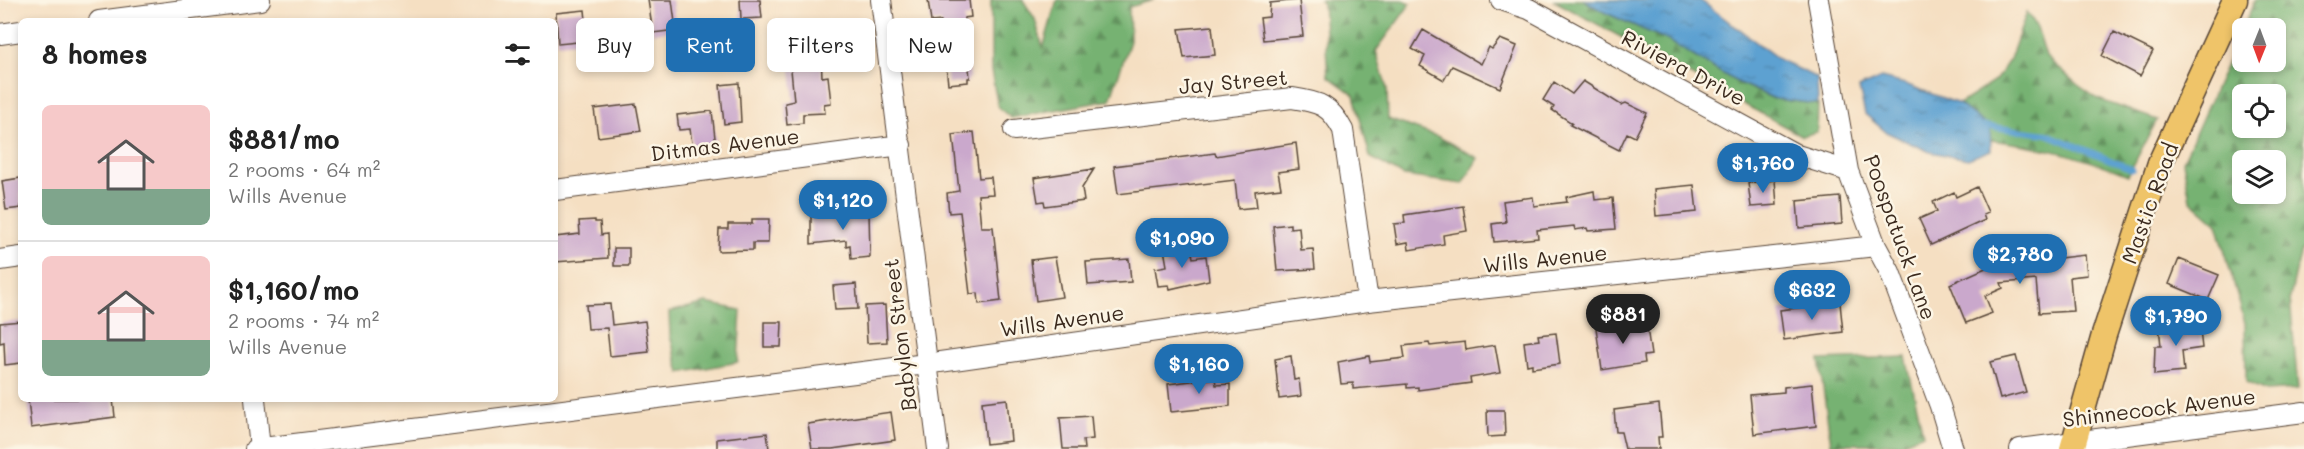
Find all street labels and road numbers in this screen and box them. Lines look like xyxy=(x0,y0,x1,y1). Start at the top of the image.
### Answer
street label: Riviera Drive xyxy=(1617,23,1751,111)
street label: Jay Street xyxy=(1177,63,1289,99)
street label: Ditmas Avenue xyxy=(649,121,801,167)
street label: Mastic Road xyxy=(2115,139,2183,267)
street label: Poospatuck Lane xyxy=(1859,151,1943,323)
street label: Wills Avenue xyxy=(1481,238,1609,278)
street label: Babylon Street xyxy=(876,257,922,413)
street label: Wills Avenue xyxy=(998,298,1126,342)
street label: Shinnecock Avenue xyxy=(2061,382,2257,432)

